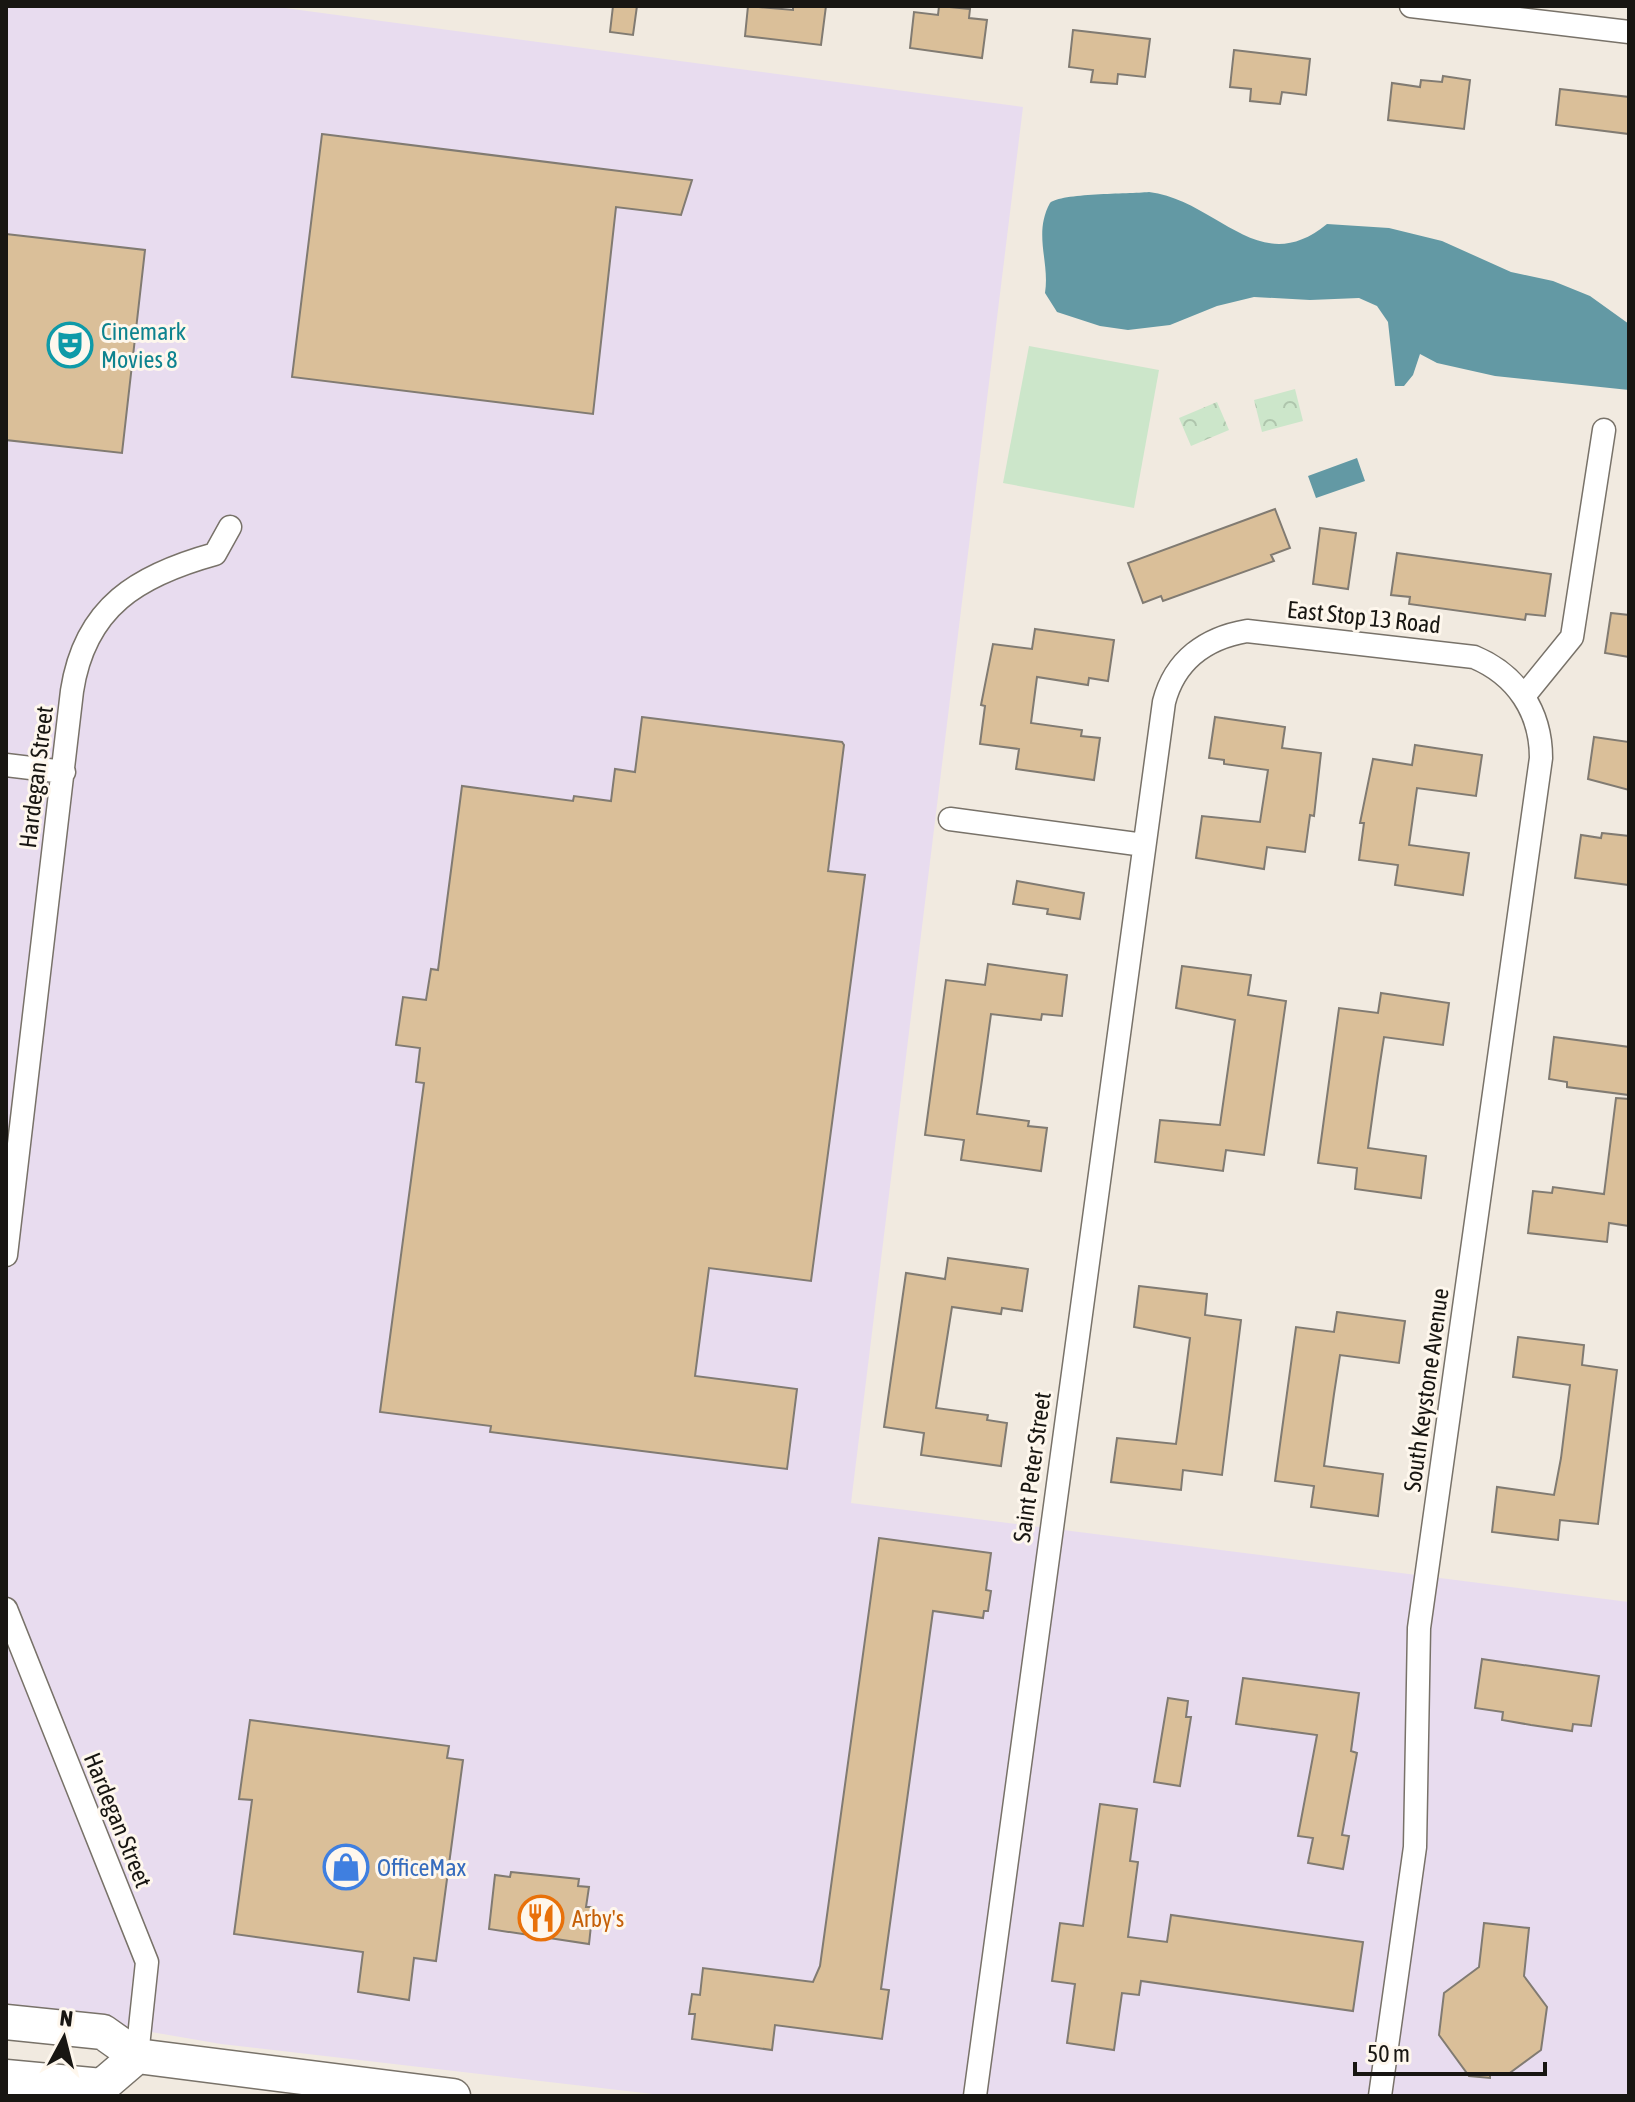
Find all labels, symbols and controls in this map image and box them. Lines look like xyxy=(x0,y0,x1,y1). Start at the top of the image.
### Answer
place label: Cinemark Movies 8 xyxy=(101,318,186,373)
theatre icon: Cinemark Movies 8 xyxy=(46,321,94,369)
street label: East Stop 13 Road xyxy=(1286,596,1442,638)
street label: Hardegan Street xyxy=(14,704,58,850)
street label: South Keystone Avenue xyxy=(1398,1286,1454,1494)
street label: Saint Peter Street xyxy=(1008,1390,1056,1544)
street label: Hardegan Street xyxy=(79,1749,157,1891)
shop icon: OfficeMax xyxy=(322,1843,370,1891)
place label: OfficeMax xyxy=(377,1854,467,1881)
restaurant icon: Arby's xyxy=(517,1894,565,1942)
place label: Arby's xyxy=(572,1905,624,1932)
north arrow xyxy=(24,1998,104,2078)
text: N xyxy=(58,2004,74,2032)
scale bar xyxy=(1355,2026,1545,2076)
text: 50 m xyxy=(1367,2040,1410,2067)

